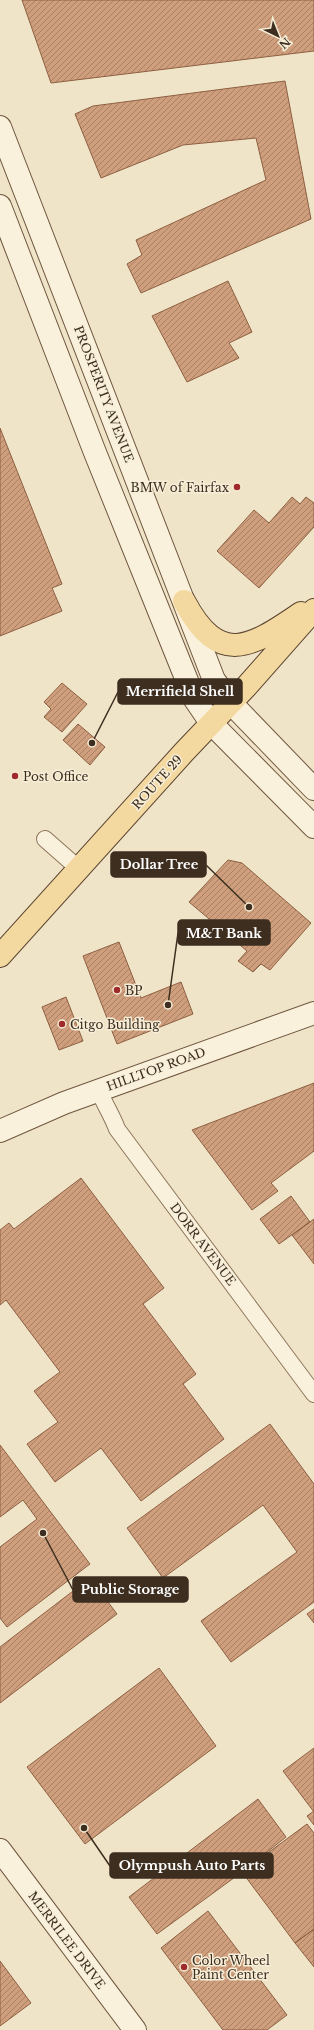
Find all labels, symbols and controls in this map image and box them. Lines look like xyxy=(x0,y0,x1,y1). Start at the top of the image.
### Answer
north arrow xyxy=(258,16,298,56)
text: N xyxy=(276,35,293,52)
street label: PROSPERITY AVENUE xyxy=(71,324,137,465)
place label: BMW of Fairfax xyxy=(131,480,230,495)
marker: BMW of Fairfax xyxy=(232,482,242,492)
callout: Merrifield Shell xyxy=(118,679,242,704)
text: Merrifield Shell xyxy=(126,683,235,700)
street label: ROUTE 29 xyxy=(129,752,185,812)
place label: Post Office xyxy=(23,769,89,784)
marker: Post Office xyxy=(10,771,20,781)
callout: Dollar Tree xyxy=(111,852,206,877)
text: Dollar Tree xyxy=(120,856,199,873)
callout: M&T Bank xyxy=(178,920,270,945)
text: M&T Bank xyxy=(186,925,262,942)
place label: BP xyxy=(125,983,142,998)
marker: BP xyxy=(112,985,122,995)
place label: Citgo Building xyxy=(70,1017,160,1032)
marker: Citgo Building xyxy=(57,1019,67,1029)
street label: HILLTOP ROAD xyxy=(104,1044,208,1094)
street label: DORR AVENUE xyxy=(167,1200,239,1289)
callout: Public Storage xyxy=(73,1577,188,1602)
text: Public Storage xyxy=(81,1581,180,1598)
callout: Olympush Auto Parts xyxy=(110,1853,273,1878)
text: Olympush Auto Parts xyxy=(119,1857,265,1874)
street label: MERRILEE DRIVE xyxy=(25,1888,109,1992)
place label: Color Wheel Paint Center xyxy=(192,1953,270,1982)
marker: Color Wheel Paint Center xyxy=(179,1962,189,1972)

